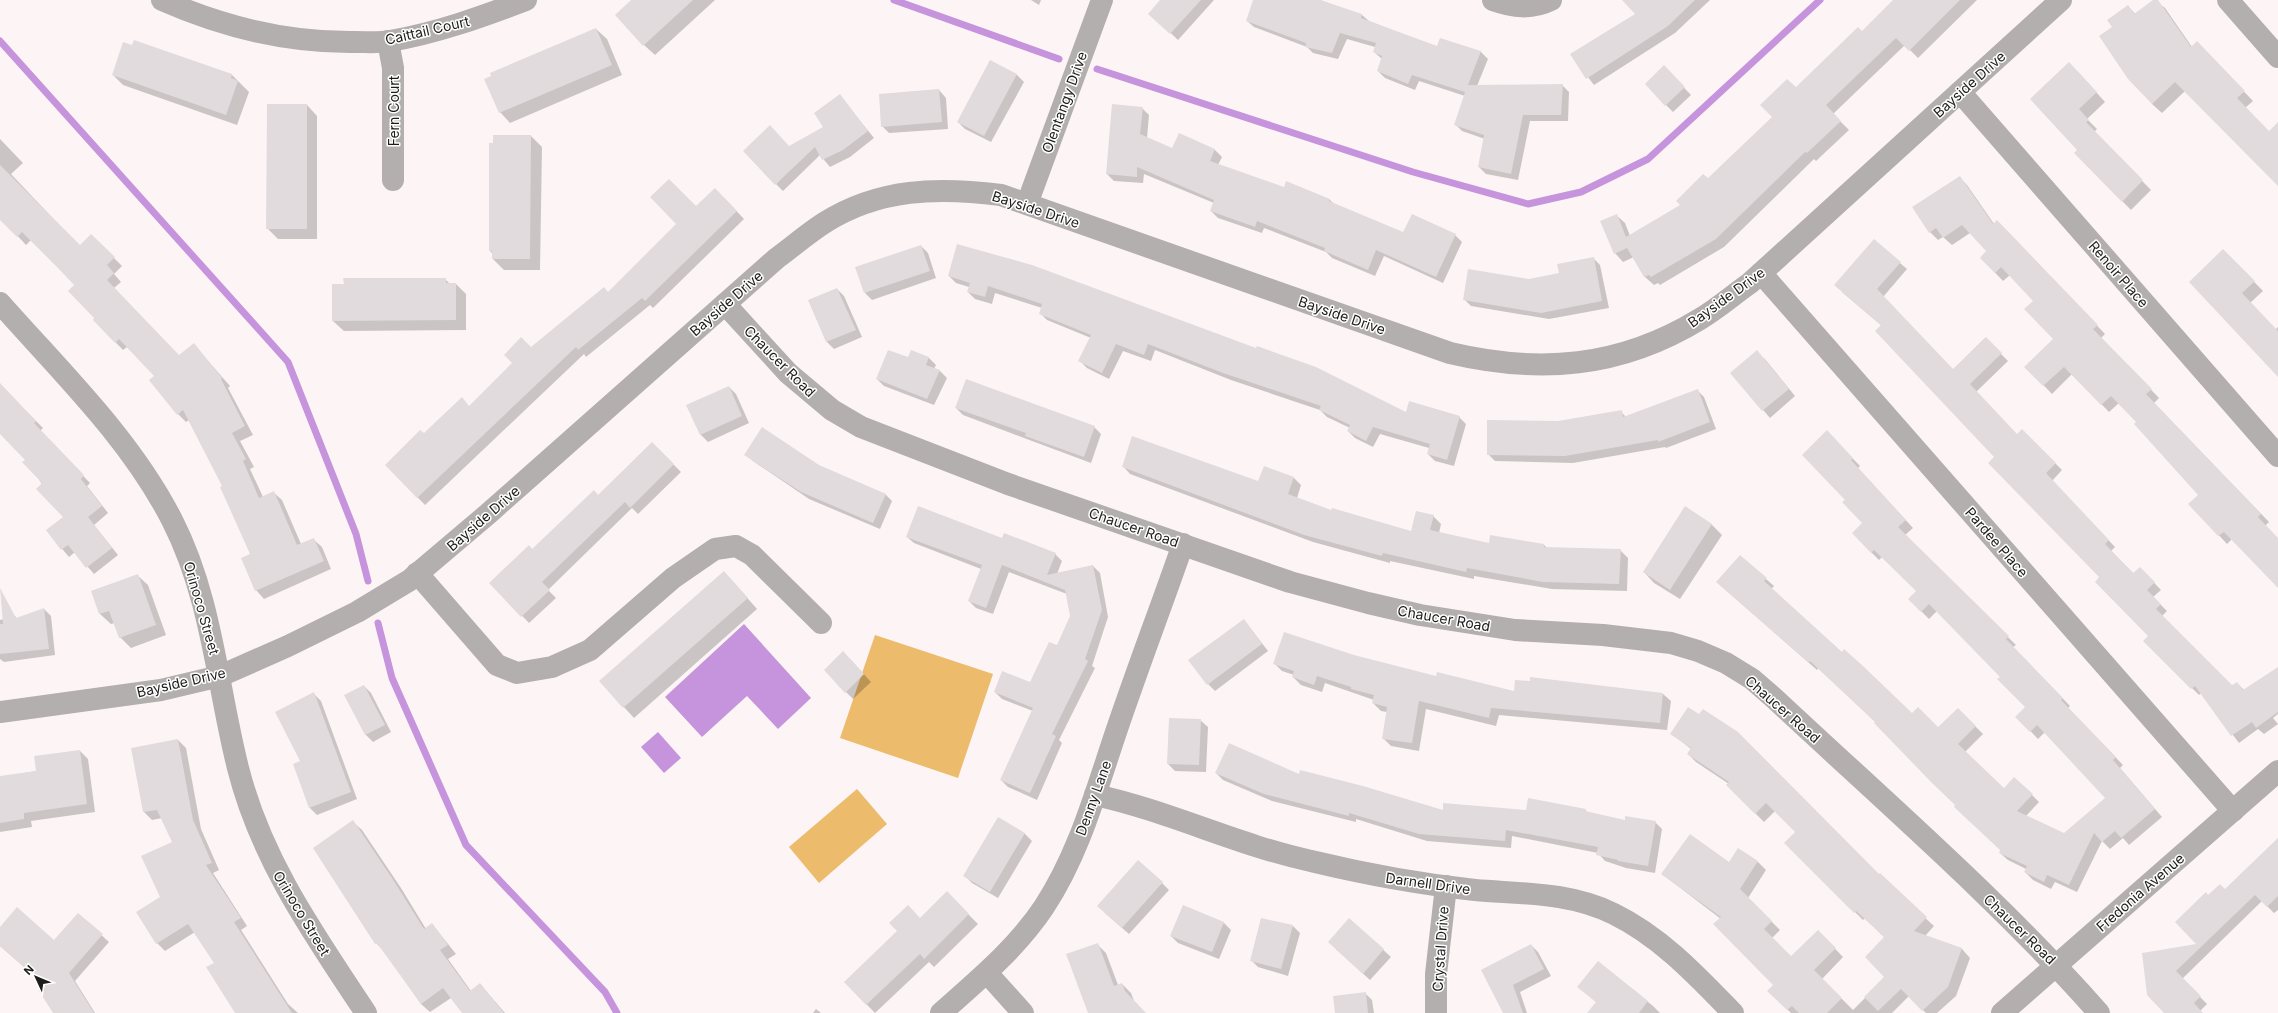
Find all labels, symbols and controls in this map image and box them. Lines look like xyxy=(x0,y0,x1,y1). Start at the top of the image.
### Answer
street label: Caittail Court xyxy=(383,12,471,48)
street label: Bayside Drive xyxy=(1930,47,2008,121)
street label: Olentangy Drive xyxy=(1038,49,1090,155)
street label: Fern Court xyxy=(385,75,402,146)
street label: Bayside Drive xyxy=(990,187,1082,231)
street label: Renoir Place xyxy=(2085,237,2153,311)
street label: Bayside Drive xyxy=(1684,263,1768,331)
street label: Bayside Drive xyxy=(686,267,766,339)
street label: Bayside Drive xyxy=(1296,292,1388,338)
street label: Chaucer Road xyxy=(741,322,819,400)
street label: Bayside Drive xyxy=(443,482,523,554)
street label: Chaucer Road xyxy=(1087,504,1181,550)
street label: Pardee Place xyxy=(1962,504,2032,580)
street label: Orinoco Street xyxy=(181,559,224,657)
street label: Chaucer Road xyxy=(1396,601,1492,635)
street label: Bayside Drive xyxy=(135,663,227,701)
street label: Chaucer Road xyxy=(1742,672,1824,746)
street label: Denny Lane xyxy=(1072,758,1114,838)
street label: Fredonia Avenue xyxy=(2093,849,2187,935)
street label: Orinoco Street xyxy=(270,867,334,959)
street label: Darnell Drive xyxy=(1385,869,1471,897)
street label: Chaucer Road xyxy=(1980,890,2060,968)
street label: Crystal Drive xyxy=(1429,906,1451,992)
north arrow xyxy=(16,957,56,997)
text: N xyxy=(21,962,37,978)

